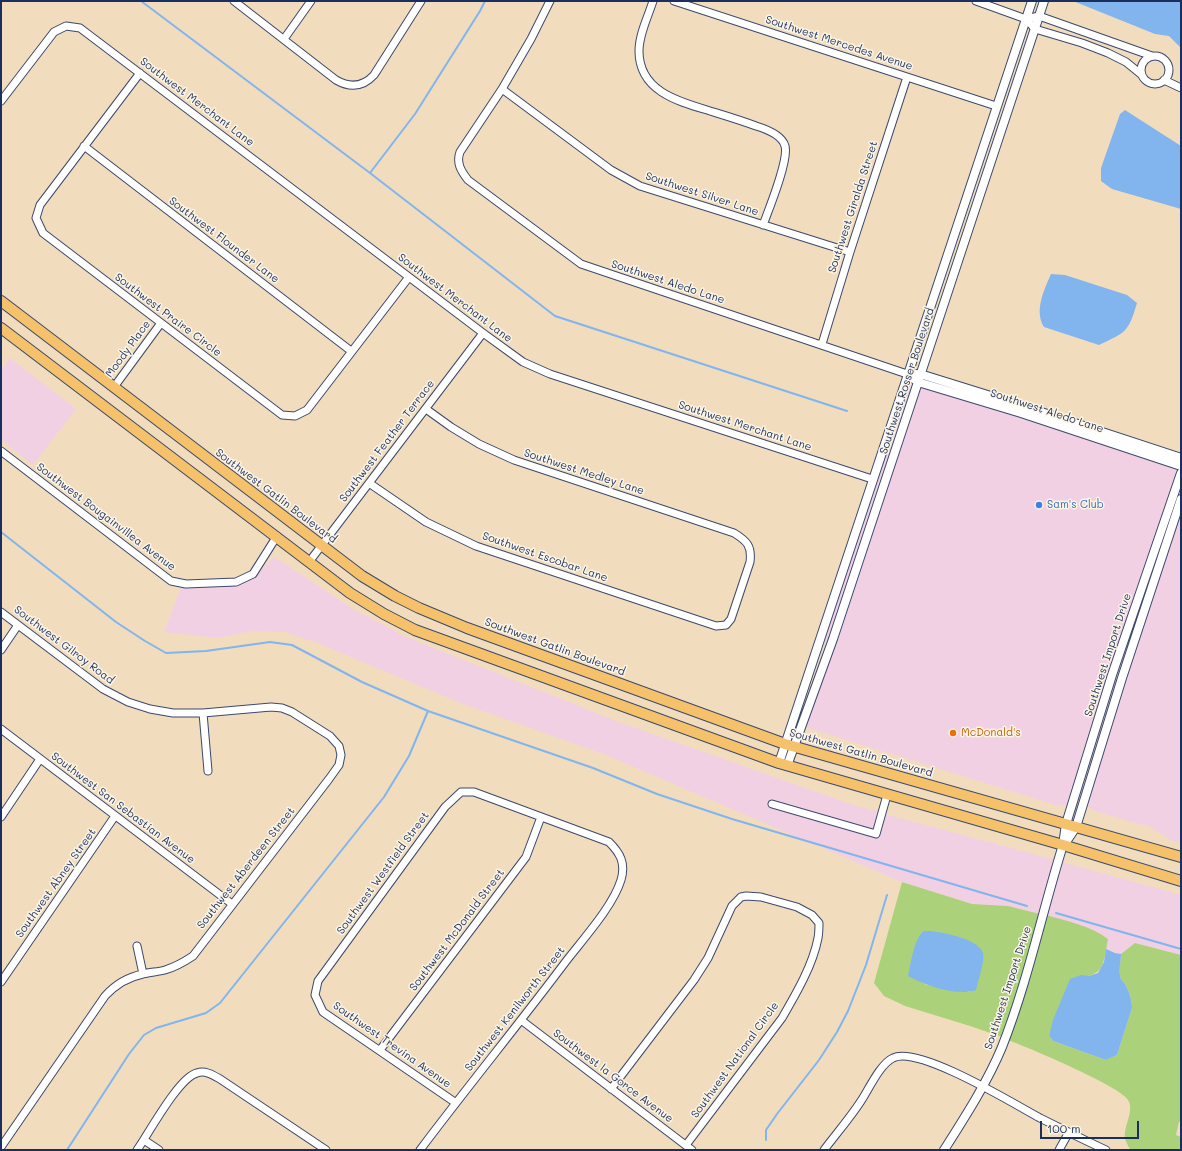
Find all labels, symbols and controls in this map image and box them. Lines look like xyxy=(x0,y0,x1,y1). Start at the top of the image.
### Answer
street label: Southwest Mercedes Avenue xyxy=(764,13,914,73)
street label: Southwest Merchant Lane xyxy=(137,55,257,149)
street label: Southwest Giralda Street xyxy=(825,139,881,275)
street label: Southwest Silver Lane xyxy=(644,169,760,219)
street label: Southwest Flounder Lane xyxy=(166,194,282,286)
street label: Southwest Merchant Lane xyxy=(395,251,515,345)
street label: Southwest Aledo Lane xyxy=(610,257,726,307)
street label: Southwest Praire Circle xyxy=(112,271,224,359)
street label: Southwest Rosser Boulevard xyxy=(877,306,937,456)
street label: Moody Place xyxy=(103,318,153,380)
street label: Southwest Feather Terrace xyxy=(337,377,437,505)
street label: Southwest Aledo Lane xyxy=(989,386,1105,436)
street label: Southwest Merchant Lane xyxy=(677,398,813,454)
street label: Southwest Gatlin Boulevard xyxy=(213,446,339,546)
street label: Southwest Medley Lane xyxy=(522,446,646,498)
street label: Southwest Bougainvillea Avenue xyxy=(34,460,178,574)
place label: Sam's Club xyxy=(1047,498,1104,512)
marker: Sam's Club xyxy=(1034,500,1044,510)
street label: Southwest Escobar Lane xyxy=(480,529,610,585)
street label: Southwest Import Drive xyxy=(1082,592,1134,718)
street label: Southwest Gilroy Road xyxy=(11,603,117,687)
street label: Southwest Gatlin Boulevard xyxy=(483,615,627,679)
street label: Southwest Gatlin Boulevard xyxy=(788,726,934,780)
place label: McDonald's xyxy=(961,726,1021,740)
marker: McDonald's xyxy=(948,728,958,738)
street label: Southwest San Sebastian Avenue xyxy=(49,750,197,866)
street label: Southwest Aberdeen Street xyxy=(194,804,298,932)
street label: Southwest Westfield Street xyxy=(334,809,432,937)
street label: Southwest Abney Street xyxy=(13,826,99,940)
street label: Southwest McDonald Street xyxy=(407,866,507,994)
street label: Southwest Import Drive xyxy=(982,925,1034,1051)
street label: Southwest Kenilworth Street xyxy=(462,944,568,1074)
street label: Southwest Trevina Avenue xyxy=(330,999,454,1091)
street label: Southwest National Circle xyxy=(688,999,782,1121)
street label: Southwest la Gorce Avenue xyxy=(550,1026,676,1126)
scale bar xyxy=(1042,1113,1141,1139)
text: 100 m xyxy=(1047,1120,1081,1136)

